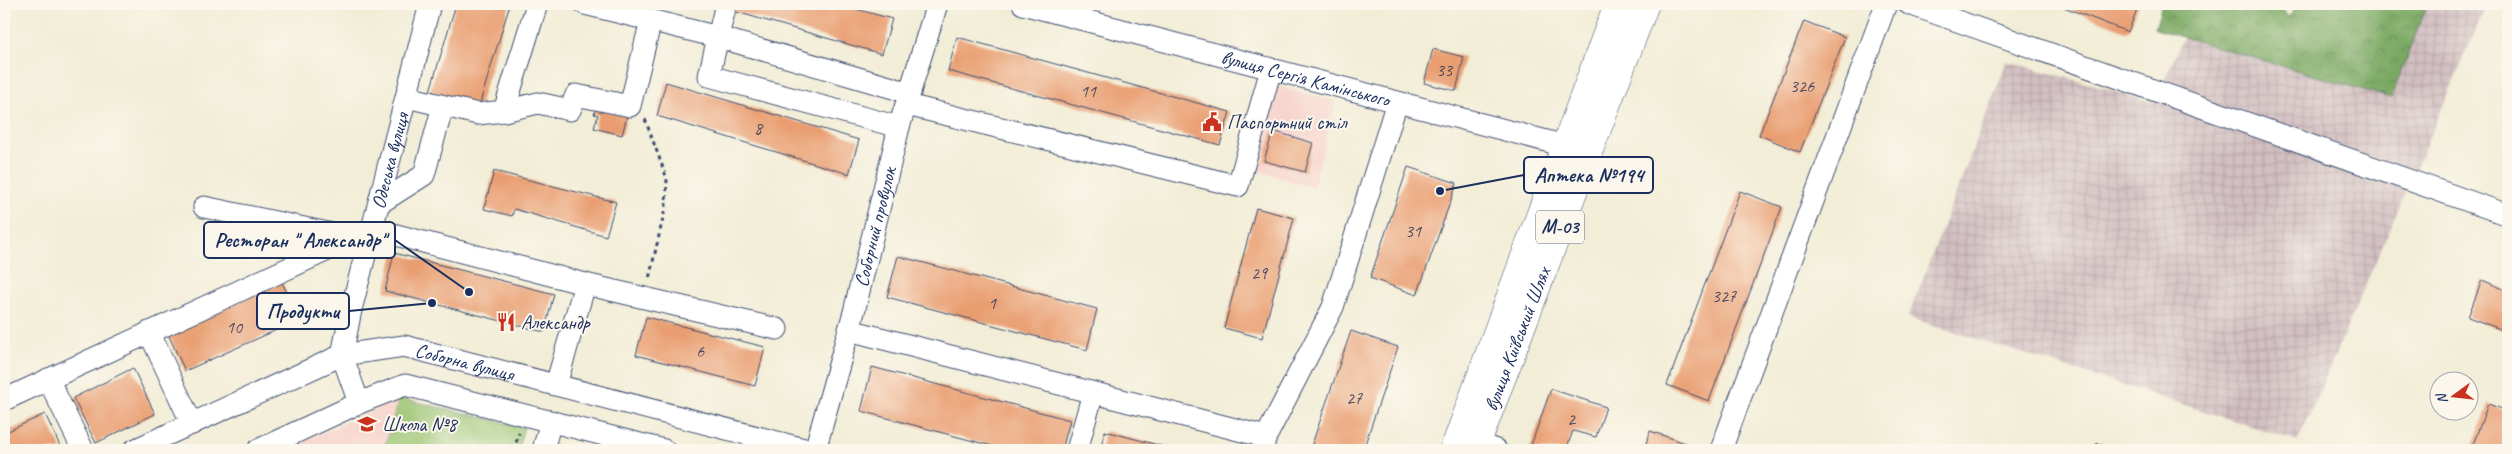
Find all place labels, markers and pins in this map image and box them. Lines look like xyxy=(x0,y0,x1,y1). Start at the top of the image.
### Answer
place label: Паспортний стіл xyxy=(1227,110,1348,135)
public building icon: Паспортний стіл xyxy=(1201,111,1223,133)
callout: Аптека №194 xyxy=(1524,157,1653,193)
callout: Ресторан " Александр" xyxy=(204,222,395,258)
callout: Продукти xyxy=(257,293,349,329)
place label: Александр xyxy=(521,310,591,335)
restaurant icon: Александр xyxy=(495,311,517,333)
place label: Школа №8 xyxy=(382,412,458,437)
school or university icon: Школа №8 xyxy=(356,413,378,435)

